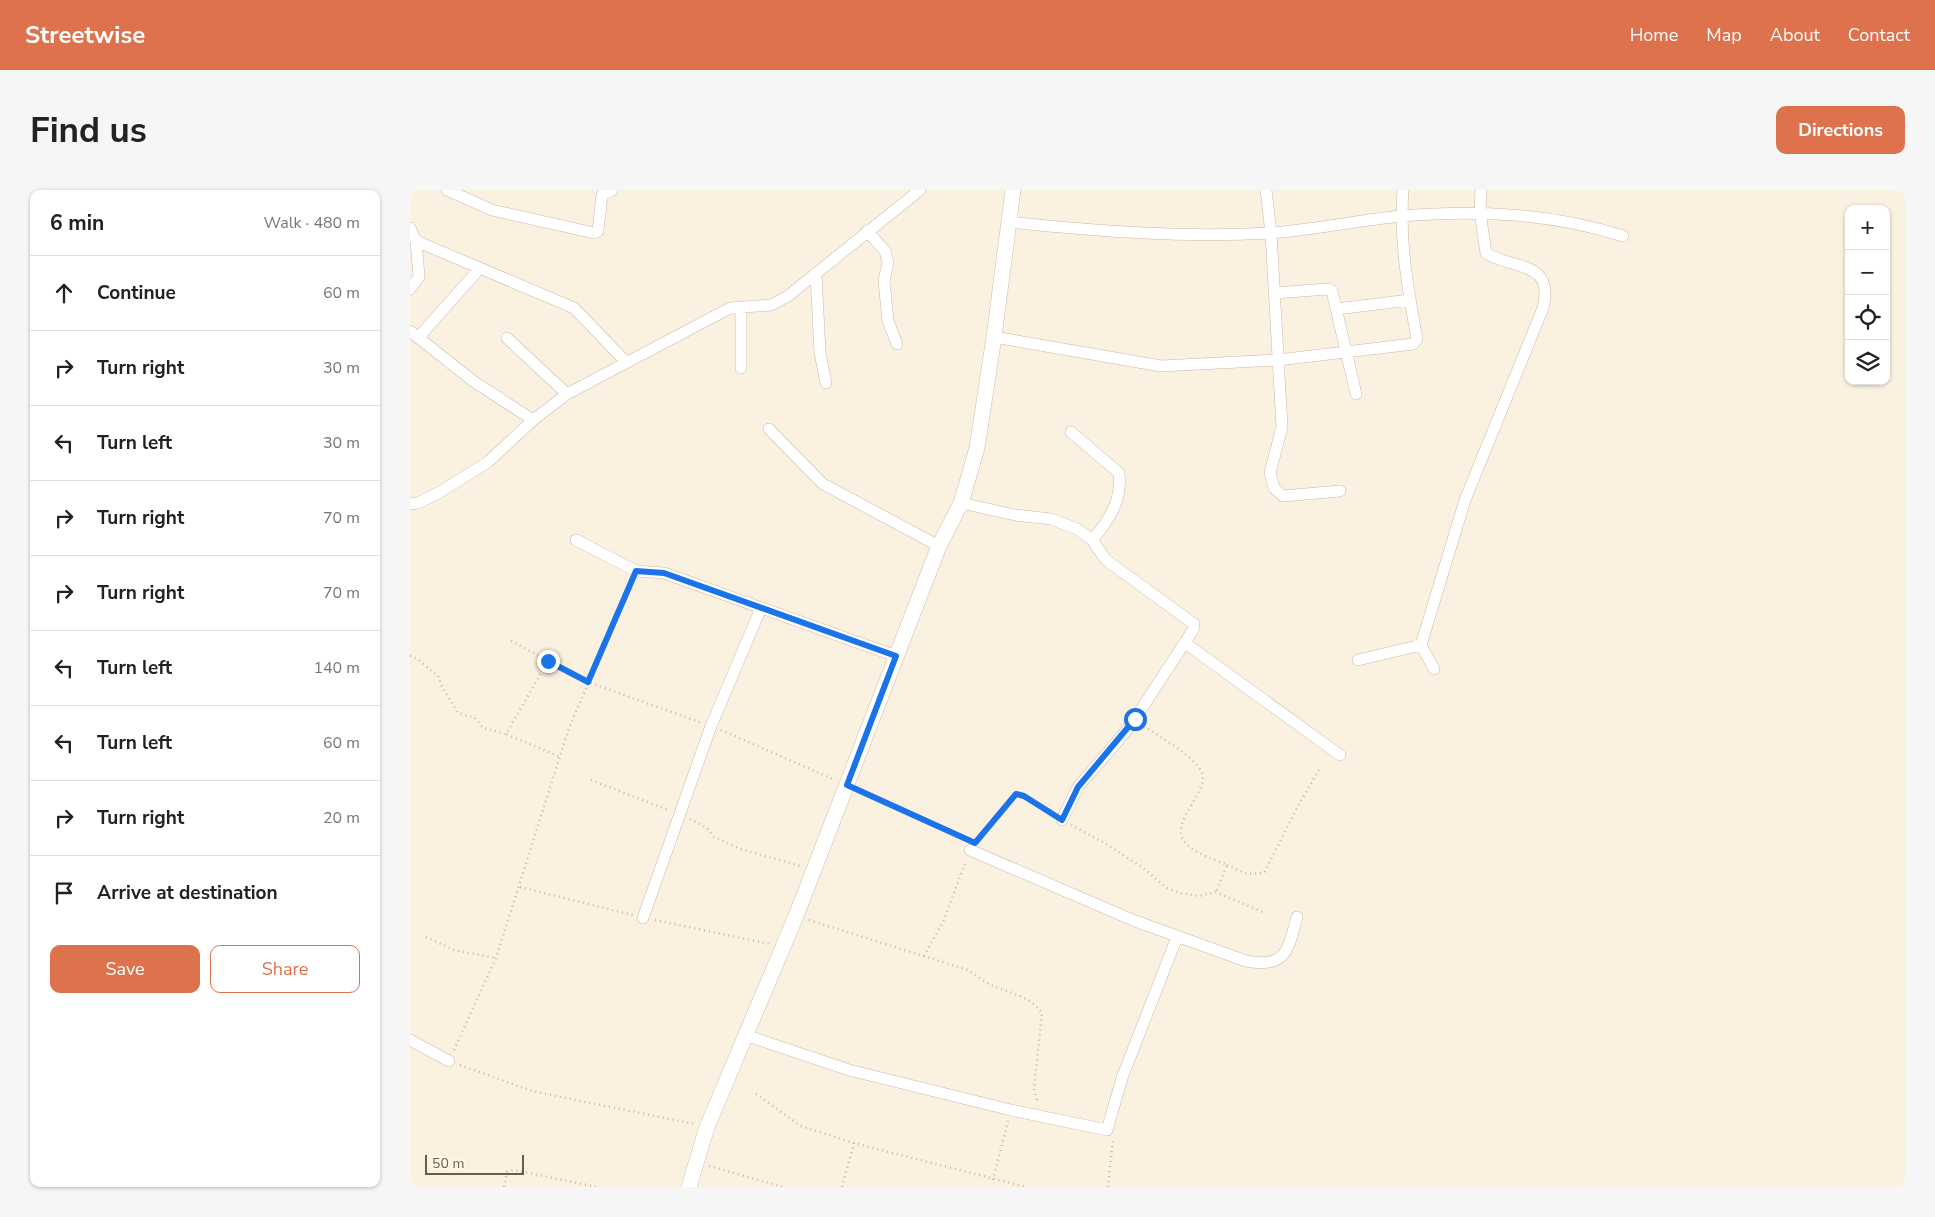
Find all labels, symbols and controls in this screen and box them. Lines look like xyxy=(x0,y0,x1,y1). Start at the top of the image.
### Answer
text: Streetwise xyxy=(25,19,145,51)
text: Home xyxy=(1630,23,1678,47)
text: Map xyxy=(1706,23,1742,47)
text: About xyxy=(1770,23,1820,47)
text: Contact xyxy=(1848,23,1910,47)
button: Directions xyxy=(1776,106,1905,154)
text: Find us xyxy=(30,107,147,154)
map controls xyxy=(1845,205,1890,385)
button: + xyxy=(1845,205,1890,250)
text: 6 min xyxy=(50,209,104,237)
text: Walk · 480 m xyxy=(264,212,360,234)
button: − xyxy=(1845,250,1890,295)
icon: ahead xyxy=(50,279,78,307)
text: Continue xyxy=(97,280,176,306)
text: 60 m xyxy=(323,282,360,304)
button: locate xyxy=(1845,295,1890,340)
button: layers xyxy=(1845,340,1890,385)
icon: right xyxy=(50,354,78,382)
text: Turn right xyxy=(97,355,184,381)
text: 30 m xyxy=(323,357,360,379)
icon: left xyxy=(50,429,78,457)
text: Turn left xyxy=(97,430,172,456)
text: 30 m xyxy=(323,432,360,454)
icon: right xyxy=(50,504,78,532)
text: Turn right xyxy=(97,505,184,531)
text: 70 m xyxy=(323,507,360,529)
icon: right xyxy=(50,579,78,607)
text: Turn right xyxy=(97,580,184,606)
text: 70 m xyxy=(323,582,360,604)
route end xyxy=(537,650,560,673)
icon: left xyxy=(50,654,78,682)
text: Turn left xyxy=(97,655,172,681)
text: 140 m xyxy=(313,657,360,679)
route start xyxy=(1124,708,1147,731)
icon: left xyxy=(50,729,78,757)
text: Turn left xyxy=(97,730,172,756)
text: 60 m xyxy=(323,732,360,754)
icon: right xyxy=(50,804,78,832)
text: Turn right xyxy=(97,805,184,831)
text: 20 m xyxy=(323,807,360,829)
icon: arrive xyxy=(50,879,78,907)
text: Arrive at destination xyxy=(97,880,278,906)
button: Save xyxy=(50,945,200,993)
button: Share xyxy=(210,945,360,993)
scale bar xyxy=(425,1152,524,1175)
text: 50 m xyxy=(432,1154,464,1173)

